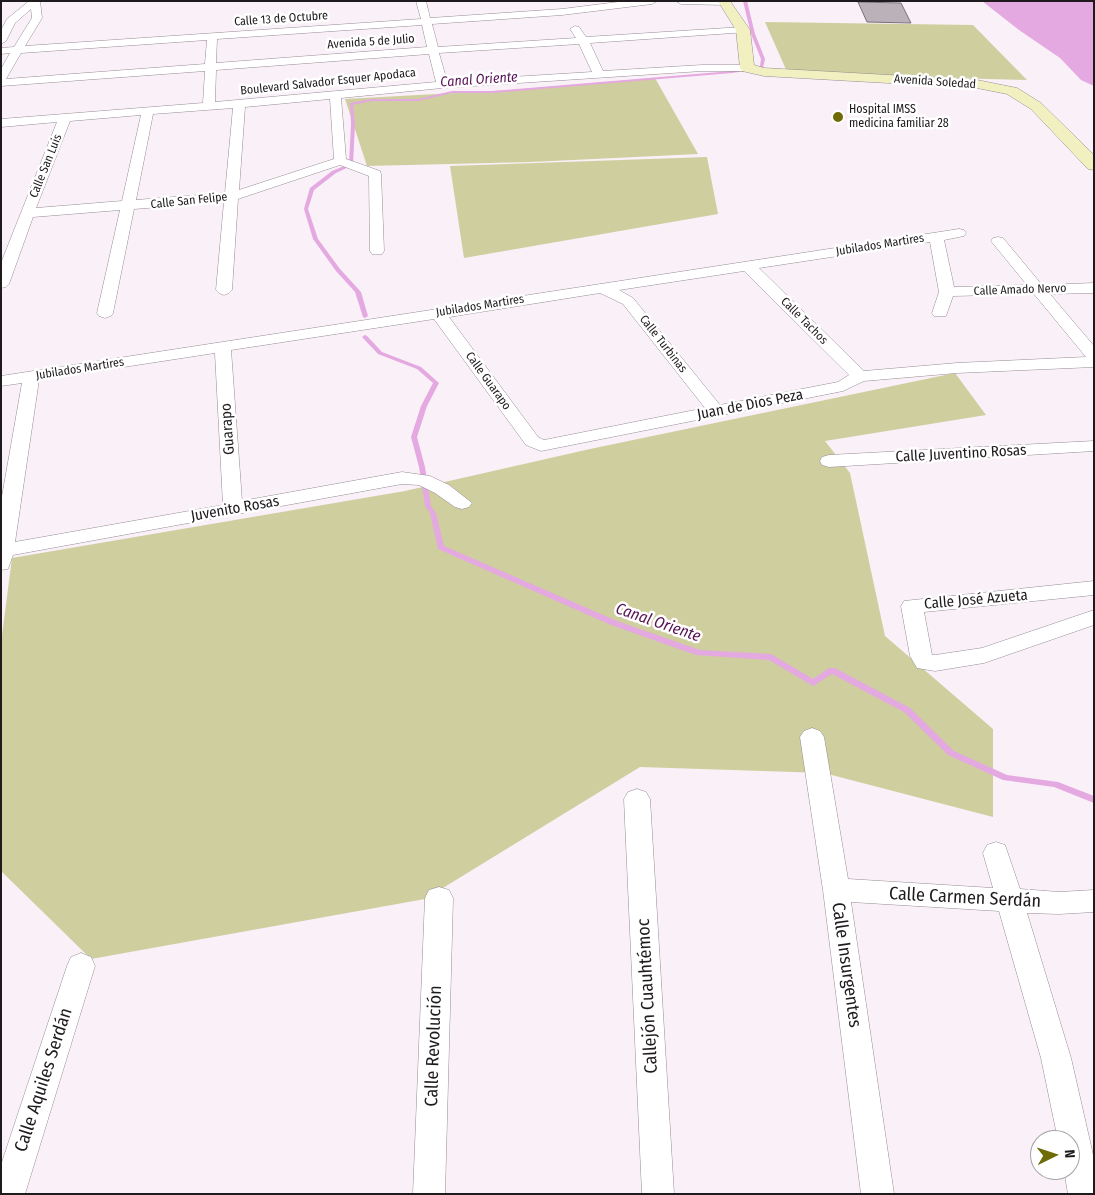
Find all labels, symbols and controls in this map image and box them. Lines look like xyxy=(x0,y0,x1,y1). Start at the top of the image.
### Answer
street label: Calle 13 de Octubre xyxy=(234,9,328,29)
street label: Avenida 5 de Julio xyxy=(327,32,415,52)
street label: Boulevard Salvador Esquer Apodaca xyxy=(240,66,416,98)
water label: Canal Oriente xyxy=(440,69,518,91)
street label: Avenida Soledad xyxy=(894,72,976,92)
place label: Hospital IMSS medicina familiar 28 xyxy=(849,103,949,131)
marker: Hospital IMSS medicina familiar 28 xyxy=(831,110,845,124)
street label: Calle San Luis xyxy=(27,132,65,200)
street label: Calle San Felipe xyxy=(150,190,228,212)
street label: Jubilados Martires xyxy=(835,231,925,259)
street label: Calle Amado Nervo xyxy=(973,281,1067,299)
street label: Jubilados Martires xyxy=(435,292,525,320)
street label: Calle Tachos xyxy=(778,295,830,347)
street label: Calle Turbinas xyxy=(636,312,690,376)
street label: Calle Guarapo xyxy=(462,349,514,413)
street label: Jubilados Martires xyxy=(35,355,125,383)
street label: Juan de Dios Peza xyxy=(695,386,805,424)
street label: Guarapo xyxy=(217,403,239,455)
street label: Calle Juventino Rosas xyxy=(895,442,1027,466)
street label: Juvenito Rosas xyxy=(189,492,281,526)
street label: Calle José Azueta xyxy=(923,587,1029,613)
water label: Canal Oriente xyxy=(613,600,703,646)
street label: Calle Carmen Serdán xyxy=(888,883,1042,913)
street label: Calle Insurgentes xyxy=(827,901,865,1029)
street label: Callejón Cuauhtémoc xyxy=(633,918,663,1074)
street label: Calle Revolución xyxy=(421,985,447,1107)
street label: Calle Aquiles Serdán xyxy=(11,1005,77,1155)
north arrow xyxy=(1030,1130,1080,1180)
text: N xyxy=(1061,1149,1078,1159)

